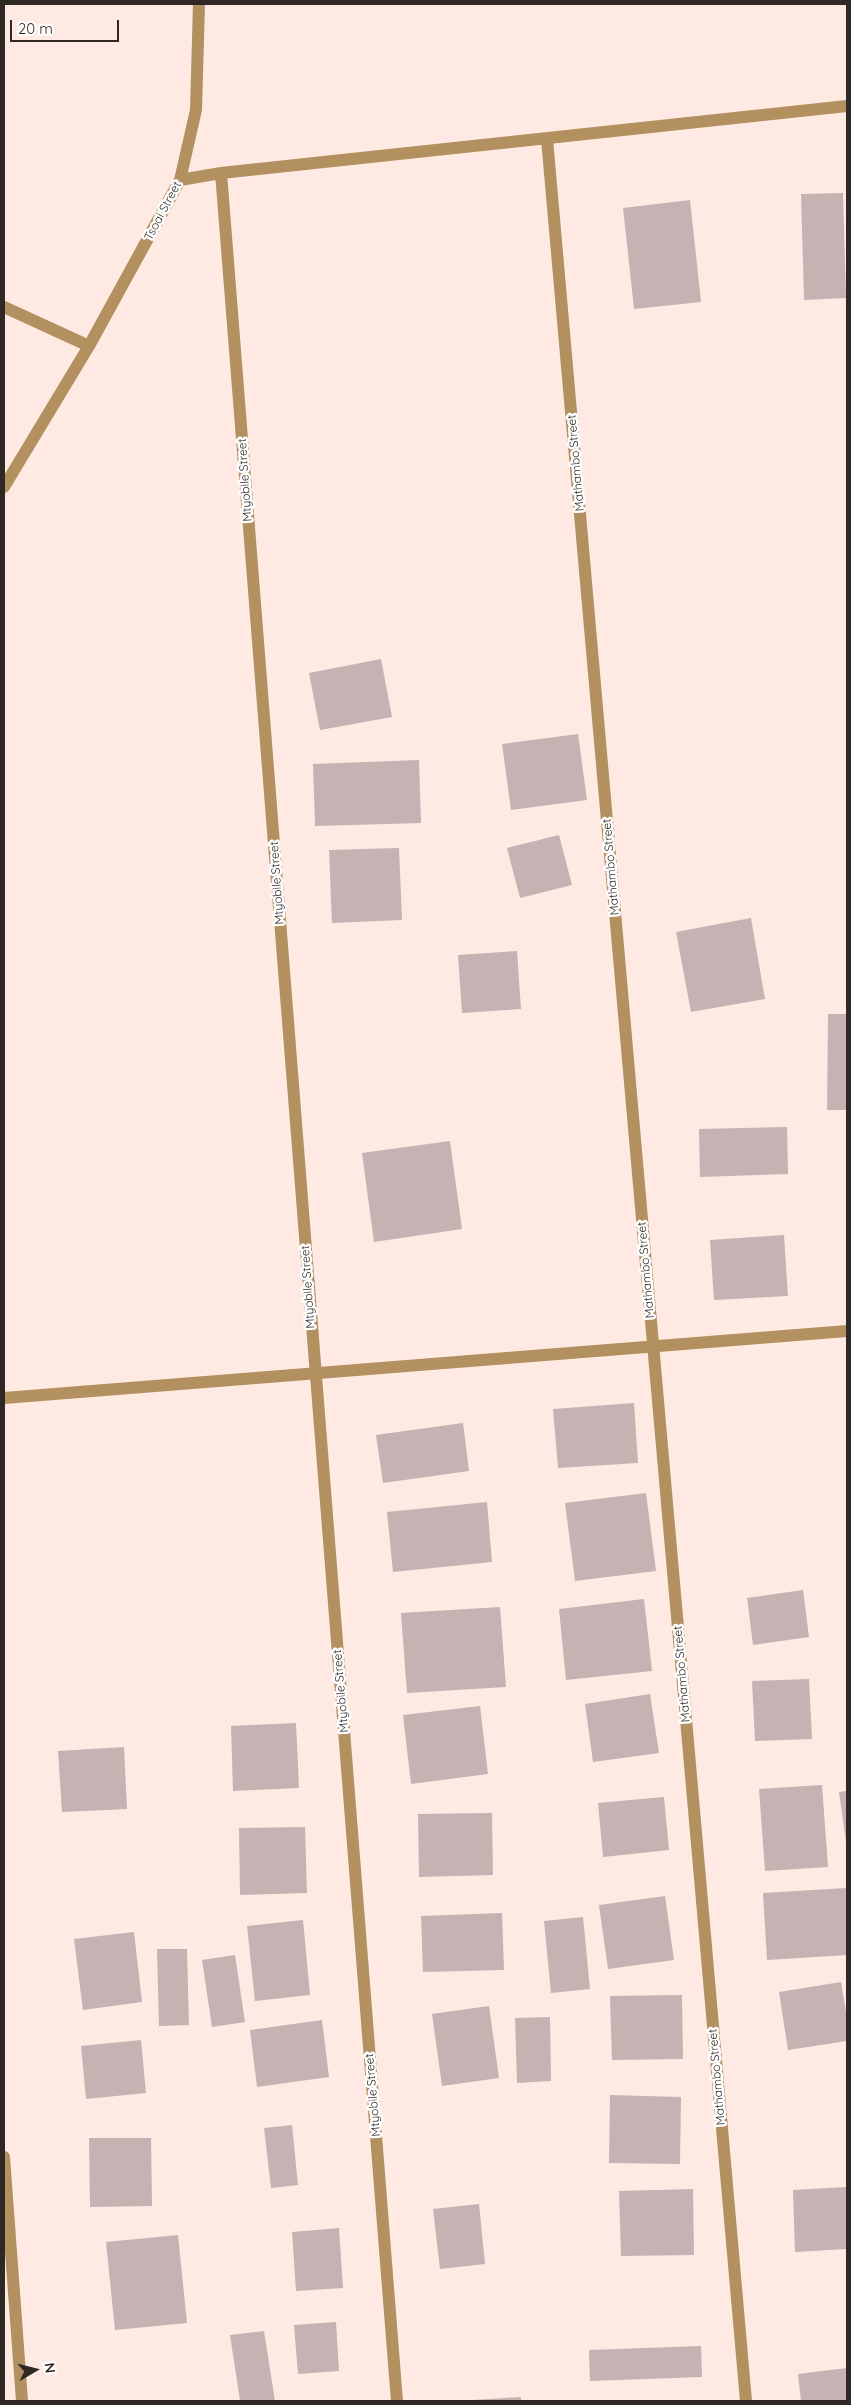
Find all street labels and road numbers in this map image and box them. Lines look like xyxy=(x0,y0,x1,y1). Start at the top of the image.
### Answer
street label: Tsoai Street xyxy=(141,179,185,243)
street label: Mathambo Street xyxy=(565,414,587,512)
street label: Mtyobile Street xyxy=(235,438,255,522)
street label: Mathambo Street xyxy=(600,818,622,916)
street label: Mtyobile Street xyxy=(267,841,287,925)
street label: Mathambo Street xyxy=(635,1221,657,1319)
street label: Mtyobile Street xyxy=(298,1245,318,1329)
street label: Mathambo Street xyxy=(671,1625,693,1723)
street label: Mtyobile Street xyxy=(330,1649,352,1733)
street label: Mathambo Street xyxy=(706,2028,728,2126)
street label: Mtyobile Street xyxy=(362,2053,384,2137)

